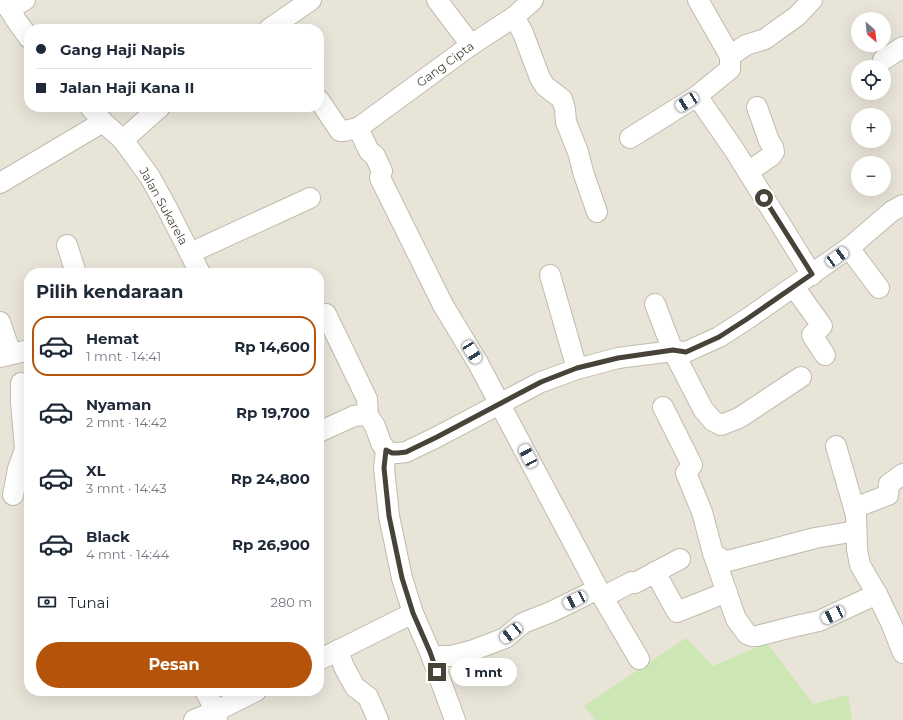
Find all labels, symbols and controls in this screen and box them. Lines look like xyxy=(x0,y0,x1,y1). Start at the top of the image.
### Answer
north arrow xyxy=(851,12,891,52)
map controls xyxy=(851,12,891,196)
street label: Gang Cipta xyxy=(413,38,477,90)
text: Gang Haji Napis xyxy=(60,40,185,59)
button: locate xyxy=(851,60,891,100)
text: Jalan Haji Kana II xyxy=(60,78,194,97)
car xyxy=(674,91,700,113)
button: + xyxy=(851,108,891,148)
button: − xyxy=(851,156,891,196)
street label: Jalan Sukarela xyxy=(136,164,192,247)
route start xyxy=(755,189,773,207)
car xyxy=(824,245,850,269)
text: Pilih kendaraan xyxy=(36,281,183,303)
icon: car xyxy=(38,328,74,364)
text: Hemat xyxy=(86,329,139,348)
text: Rp 14,600 xyxy=(234,337,310,356)
car xyxy=(461,339,483,365)
text: 1 mnt · 14:41 xyxy=(86,348,161,364)
icon: car xyxy=(38,394,74,430)
text: Nyaman xyxy=(86,395,151,414)
text: Rp 19,700 xyxy=(236,403,310,422)
text: 2 mnt · 14:42 xyxy=(86,414,167,430)
car xyxy=(517,443,539,469)
icon: car xyxy=(38,460,74,496)
text: XL xyxy=(86,461,105,480)
text: Rp 24,800 xyxy=(231,469,310,488)
text: 3 mnt · 14:43 xyxy=(86,480,167,496)
icon: car xyxy=(38,526,74,562)
text: Black xyxy=(86,527,130,546)
text: Rp 26,900 xyxy=(232,535,310,554)
text: 4 mnt · 14:44 xyxy=(86,546,169,562)
car xyxy=(562,589,588,611)
icon: cash xyxy=(36,591,58,613)
text: Tunai xyxy=(68,593,110,612)
text: 280 m xyxy=(271,594,312,610)
car xyxy=(820,604,846,626)
car xyxy=(498,621,524,645)
button: Pesan xyxy=(36,642,312,688)
callout: 1 mnt xyxy=(451,658,517,686)
route end xyxy=(428,663,446,681)
text: 1 mnt xyxy=(465,664,503,680)

